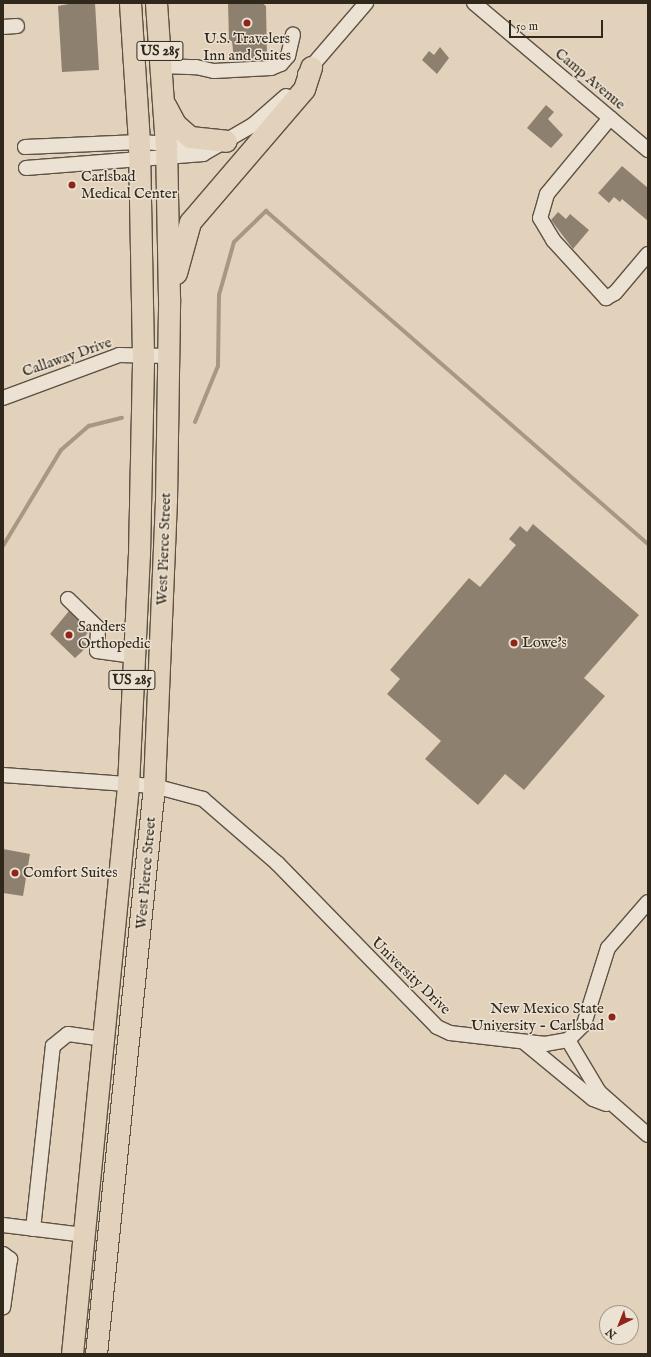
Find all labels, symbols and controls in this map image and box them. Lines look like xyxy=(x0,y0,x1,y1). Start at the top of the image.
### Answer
scale bar xyxy=(511,12,605,38)
marker: U.S. Travelers Inn and Suites xyxy=(242,18,252,28)
text: 50 m xyxy=(516,19,538,34)
place label: U.S. Travelers Inn and Suites xyxy=(203,29,291,64)
road number: US 285 xyxy=(136,39,184,63)
street label: Camp Avenue xyxy=(551,44,629,114)
place label: Carlsbad Medical Center xyxy=(81,167,177,202)
marker: Carlsbad Medical Center xyxy=(66,179,78,191)
street label: Callaway Drive xyxy=(20,333,114,381)
street label: West Pierce Street xyxy=(153,492,175,606)
place label: Sanders Orthopedic xyxy=(78,617,151,652)
marker: Sanders Orthopedic xyxy=(63,629,75,641)
place label: Lowe's xyxy=(522,634,567,652)
marker: Lowe's xyxy=(509,638,519,648)
road number: US 285 xyxy=(108,668,156,692)
street label: West Pierce Street xyxy=(132,816,160,930)
place label: Comfort Suites xyxy=(23,864,117,882)
marker: Comfort Suites xyxy=(10,868,20,878)
street label: University Drive xyxy=(368,934,454,1018)
place label: New Mexico State University - Carlsbad xyxy=(471,999,604,1034)
marker: New Mexico State University - Carlsbad xyxy=(607,1012,617,1022)
north arrow xyxy=(599,1305,639,1345)
text: N xyxy=(603,1325,620,1341)

